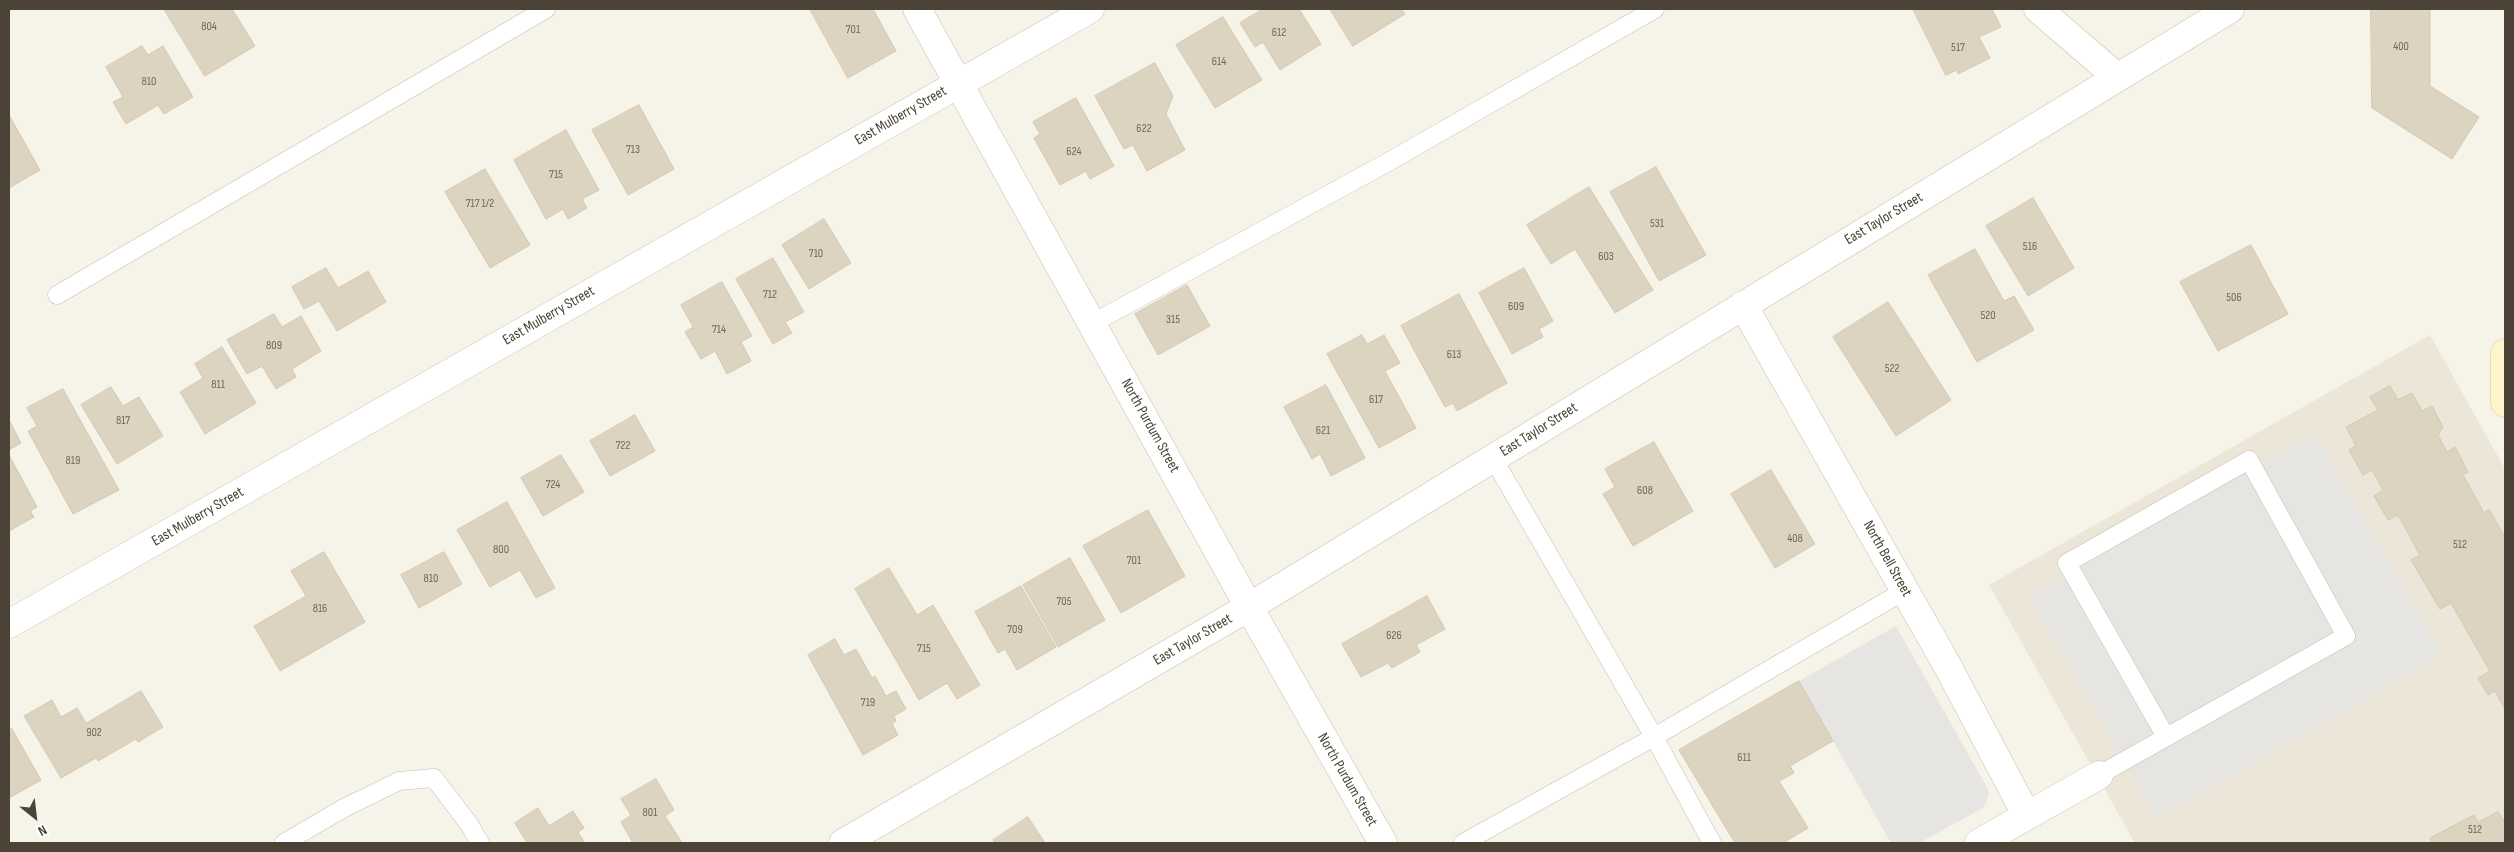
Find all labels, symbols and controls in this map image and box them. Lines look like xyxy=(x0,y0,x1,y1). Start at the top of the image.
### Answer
house number: 804 xyxy=(201,20,217,34)
house number: 701 xyxy=(846,23,860,37)
house number: 612 xyxy=(1272,26,1286,40)
house number: 400 xyxy=(2393,40,2409,54)
house number: 517 xyxy=(1951,41,1965,55)
house number: 614 xyxy=(1212,55,1226,69)
house number: 810 xyxy=(142,75,156,89)
street label: East Mulberry Street xyxy=(852,82,950,150)
house number: 622 xyxy=(1136,122,1152,136)
house number: 713 xyxy=(626,143,640,157)
house number: 624 xyxy=(1066,145,1082,159)
house number: 715 xyxy=(549,168,563,182)
street label: East Taylor Street xyxy=(1842,189,1926,249)
house number: 717 1/2 xyxy=(466,197,494,211)
house number: 531 xyxy=(1650,217,1664,231)
house number: 516 xyxy=(2023,240,2037,254)
house number: 710 xyxy=(809,247,823,261)
house number: 603 xyxy=(1598,250,1614,264)
street label: East Mulberry Street xyxy=(500,282,598,350)
house number: 712 xyxy=(763,288,777,302)
house number: 506 xyxy=(2226,291,2242,305)
house number: 609 xyxy=(1508,300,1524,314)
house number: 520 xyxy=(1980,309,1996,323)
house number: 315 xyxy=(1166,313,1180,327)
house number: 714 xyxy=(712,323,726,337)
house number: 809 xyxy=(266,339,282,353)
house number: 613 xyxy=(1447,348,1461,362)
house number: 522 xyxy=(1885,362,1899,376)
street label: North Purdum Street xyxy=(1117,376,1183,476)
house number: 811 xyxy=(211,378,225,392)
house number: 617 xyxy=(1369,393,1383,407)
street label: East Taylor Street xyxy=(1497,399,1581,461)
house number: 817 xyxy=(116,414,130,428)
house number: 621 xyxy=(1316,424,1330,438)
house number: 722 xyxy=(616,439,630,453)
house number: 819 xyxy=(66,454,80,468)
house number: 724 xyxy=(546,478,560,492)
street label: East Mulberry Street xyxy=(149,483,247,551)
house number: 608 xyxy=(1637,484,1653,498)
street label: North Bell Street xyxy=(1859,518,1915,600)
house number: 408 xyxy=(1787,532,1803,546)
house number: 512 xyxy=(2453,538,2467,552)
house number: 800 xyxy=(493,543,509,557)
house number: 701 xyxy=(1127,554,1141,568)
house number: 810 xyxy=(424,572,438,586)
house number: 705 xyxy=(1057,595,1071,609)
house number: 816 xyxy=(313,602,327,616)
street label: East Taylor Street xyxy=(1150,610,1236,670)
house number: 709 xyxy=(1007,623,1023,637)
house number: 626 xyxy=(1386,629,1402,643)
house number: 715 xyxy=(917,642,931,656)
house number: 719 xyxy=(861,696,875,710)
house number: 902 xyxy=(86,726,102,740)
street label: North Purdum Street xyxy=(1313,730,1381,830)
house number: 611 xyxy=(1737,751,1751,765)
north arrow xyxy=(10,792,60,842)
house number: 801 xyxy=(643,806,657,820)
text: N xyxy=(35,821,50,840)
house number: 512 xyxy=(2468,823,2482,837)

